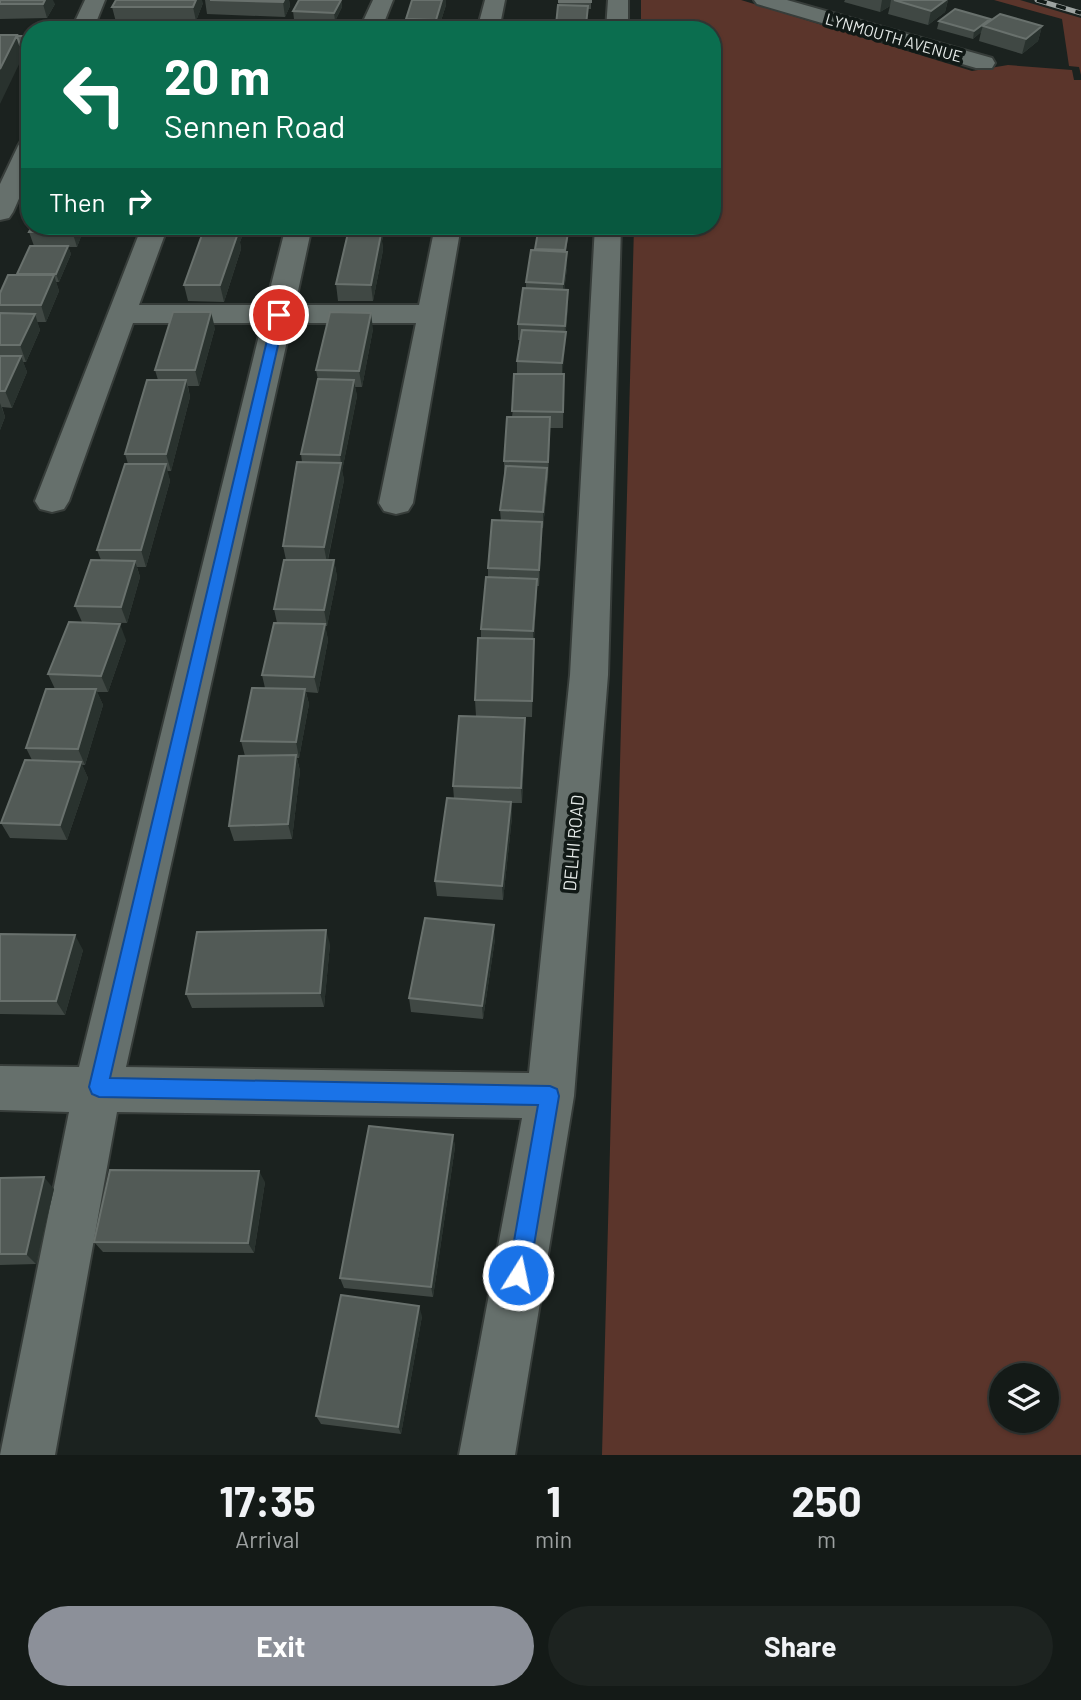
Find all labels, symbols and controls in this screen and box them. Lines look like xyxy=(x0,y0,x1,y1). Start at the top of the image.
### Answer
street label: LYNMOUTH AVENUE xyxy=(823,8,965,66)
text: 20 m xyxy=(164,46,270,105)
icon: left xyxy=(49,49,140,140)
text: Sennen Road xyxy=(164,106,345,144)
icon: right xyxy=(120,182,158,220)
text: Then xyxy=(49,186,106,217)
pin xyxy=(249,285,309,345)
icon: arrive xyxy=(260,296,298,334)
street label: DELHI ROAD xyxy=(558,794,588,892)
position arrow xyxy=(481,1238,555,1312)
map controls xyxy=(989,1363,1059,1433)
button: layers xyxy=(989,1363,1059,1433)
text: 17:35 xyxy=(219,1475,316,1525)
text: 1 xyxy=(546,1475,561,1525)
text: 250 xyxy=(792,1475,862,1525)
text: Arrival xyxy=(235,1525,300,1553)
text: min xyxy=(535,1525,572,1553)
text: m xyxy=(817,1525,836,1553)
button: Exit xyxy=(28,1606,534,1686)
button: Share xyxy=(548,1606,1053,1686)

